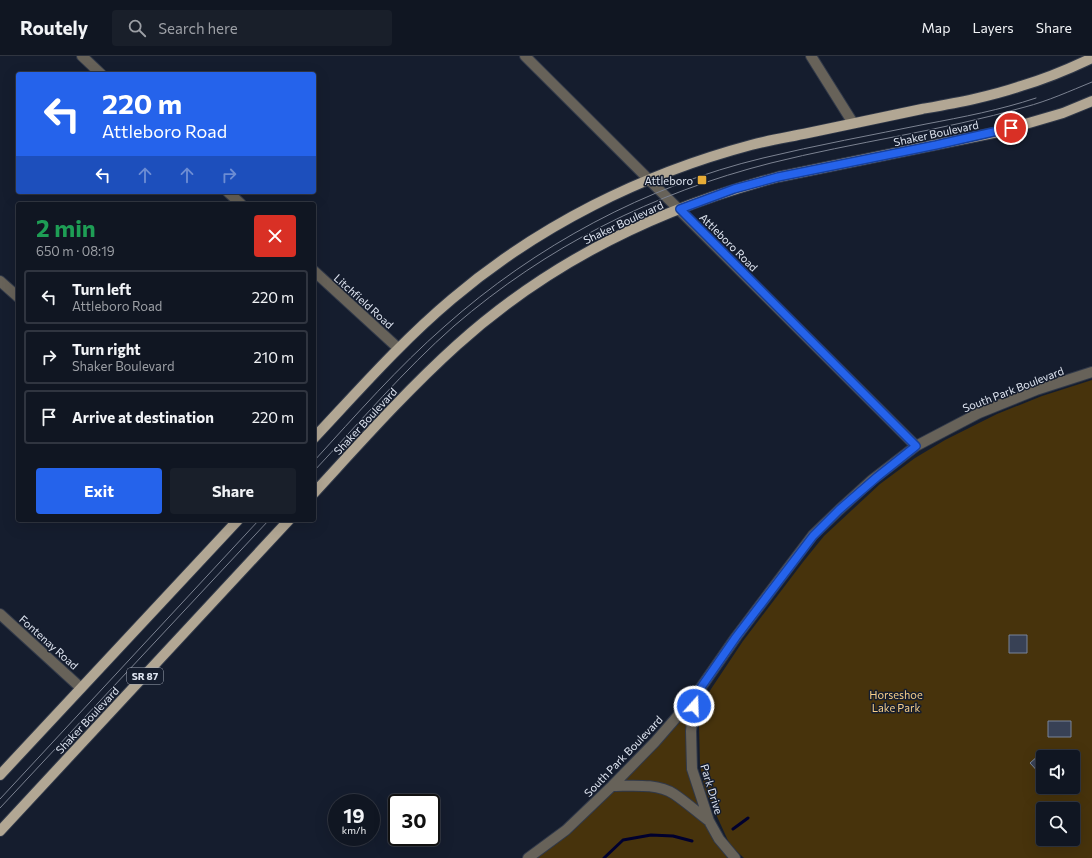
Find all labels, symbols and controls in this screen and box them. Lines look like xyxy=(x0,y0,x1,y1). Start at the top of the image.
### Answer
search box xyxy=(112,10,392,46)
text: Routely xyxy=(20,16,88,39)
icon: search xyxy=(126,17,148,39)
text: Search here xyxy=(158,19,238,37)
text: Map xyxy=(922,19,950,36)
text: Layers xyxy=(972,19,1014,36)
text: Share xyxy=(1036,19,1072,36)
text: 220 m xyxy=(102,86,182,120)
icon: left xyxy=(36,88,88,140)
pin xyxy=(994,111,1028,145)
icon: arrive xyxy=(1000,117,1022,139)
street label: Shaker Boulevard xyxy=(892,118,980,148)
text: Attleboro Road xyxy=(102,120,227,142)
icon: left xyxy=(92,164,114,186)
icon: ahead xyxy=(134,164,156,186)
icon: ahead xyxy=(176,164,198,186)
icon: right xyxy=(218,164,240,186)
place label: Attleboro xyxy=(644,174,693,187)
marker: Attleboro xyxy=(696,174,708,186)
street label: Shaker Boulevard xyxy=(581,198,665,246)
street label: Attleboro Road xyxy=(697,210,761,274)
text: 2 min xyxy=(36,213,96,242)
button: close xyxy=(254,215,296,257)
text: 650 m · 08:19 xyxy=(36,243,115,259)
street label: Litchfield Road xyxy=(332,271,396,331)
text: Turn left xyxy=(72,280,131,298)
icon: left xyxy=(38,286,60,308)
text: 220 m xyxy=(252,288,294,306)
text: Attleboro Road xyxy=(72,298,162,314)
text: Turn right xyxy=(72,340,141,358)
icon: right xyxy=(38,346,60,368)
text: 210 m xyxy=(254,348,294,366)
text: Shaker Boulevard xyxy=(72,358,174,374)
street label: South Park Boulevard xyxy=(961,364,1065,414)
street label: Shaker Boulevard xyxy=(331,385,399,457)
icon: arrive xyxy=(38,406,60,428)
text: Arrive at destination xyxy=(72,408,214,426)
text: 220 m xyxy=(252,408,294,426)
button: Exit xyxy=(36,468,162,514)
button: Share xyxy=(170,468,296,514)
street label: Fontenay Road xyxy=(17,612,81,672)
road number: SR 87 xyxy=(127,668,163,684)
street label: Shaker Boulevard xyxy=(53,684,121,756)
position arrow xyxy=(673,685,715,727)
park label: Horseshoe Lake Park xyxy=(869,688,923,714)
street label: South Park Boulevard xyxy=(581,713,665,799)
map controls xyxy=(1036,750,1080,846)
button: sound xyxy=(1036,750,1080,794)
street label: Park Drive xyxy=(698,762,726,816)
speed limit sign: 30 xyxy=(388,794,440,846)
button: search xyxy=(1036,802,1080,846)
text: 19 xyxy=(343,803,365,827)
text: km/h xyxy=(342,824,366,836)

